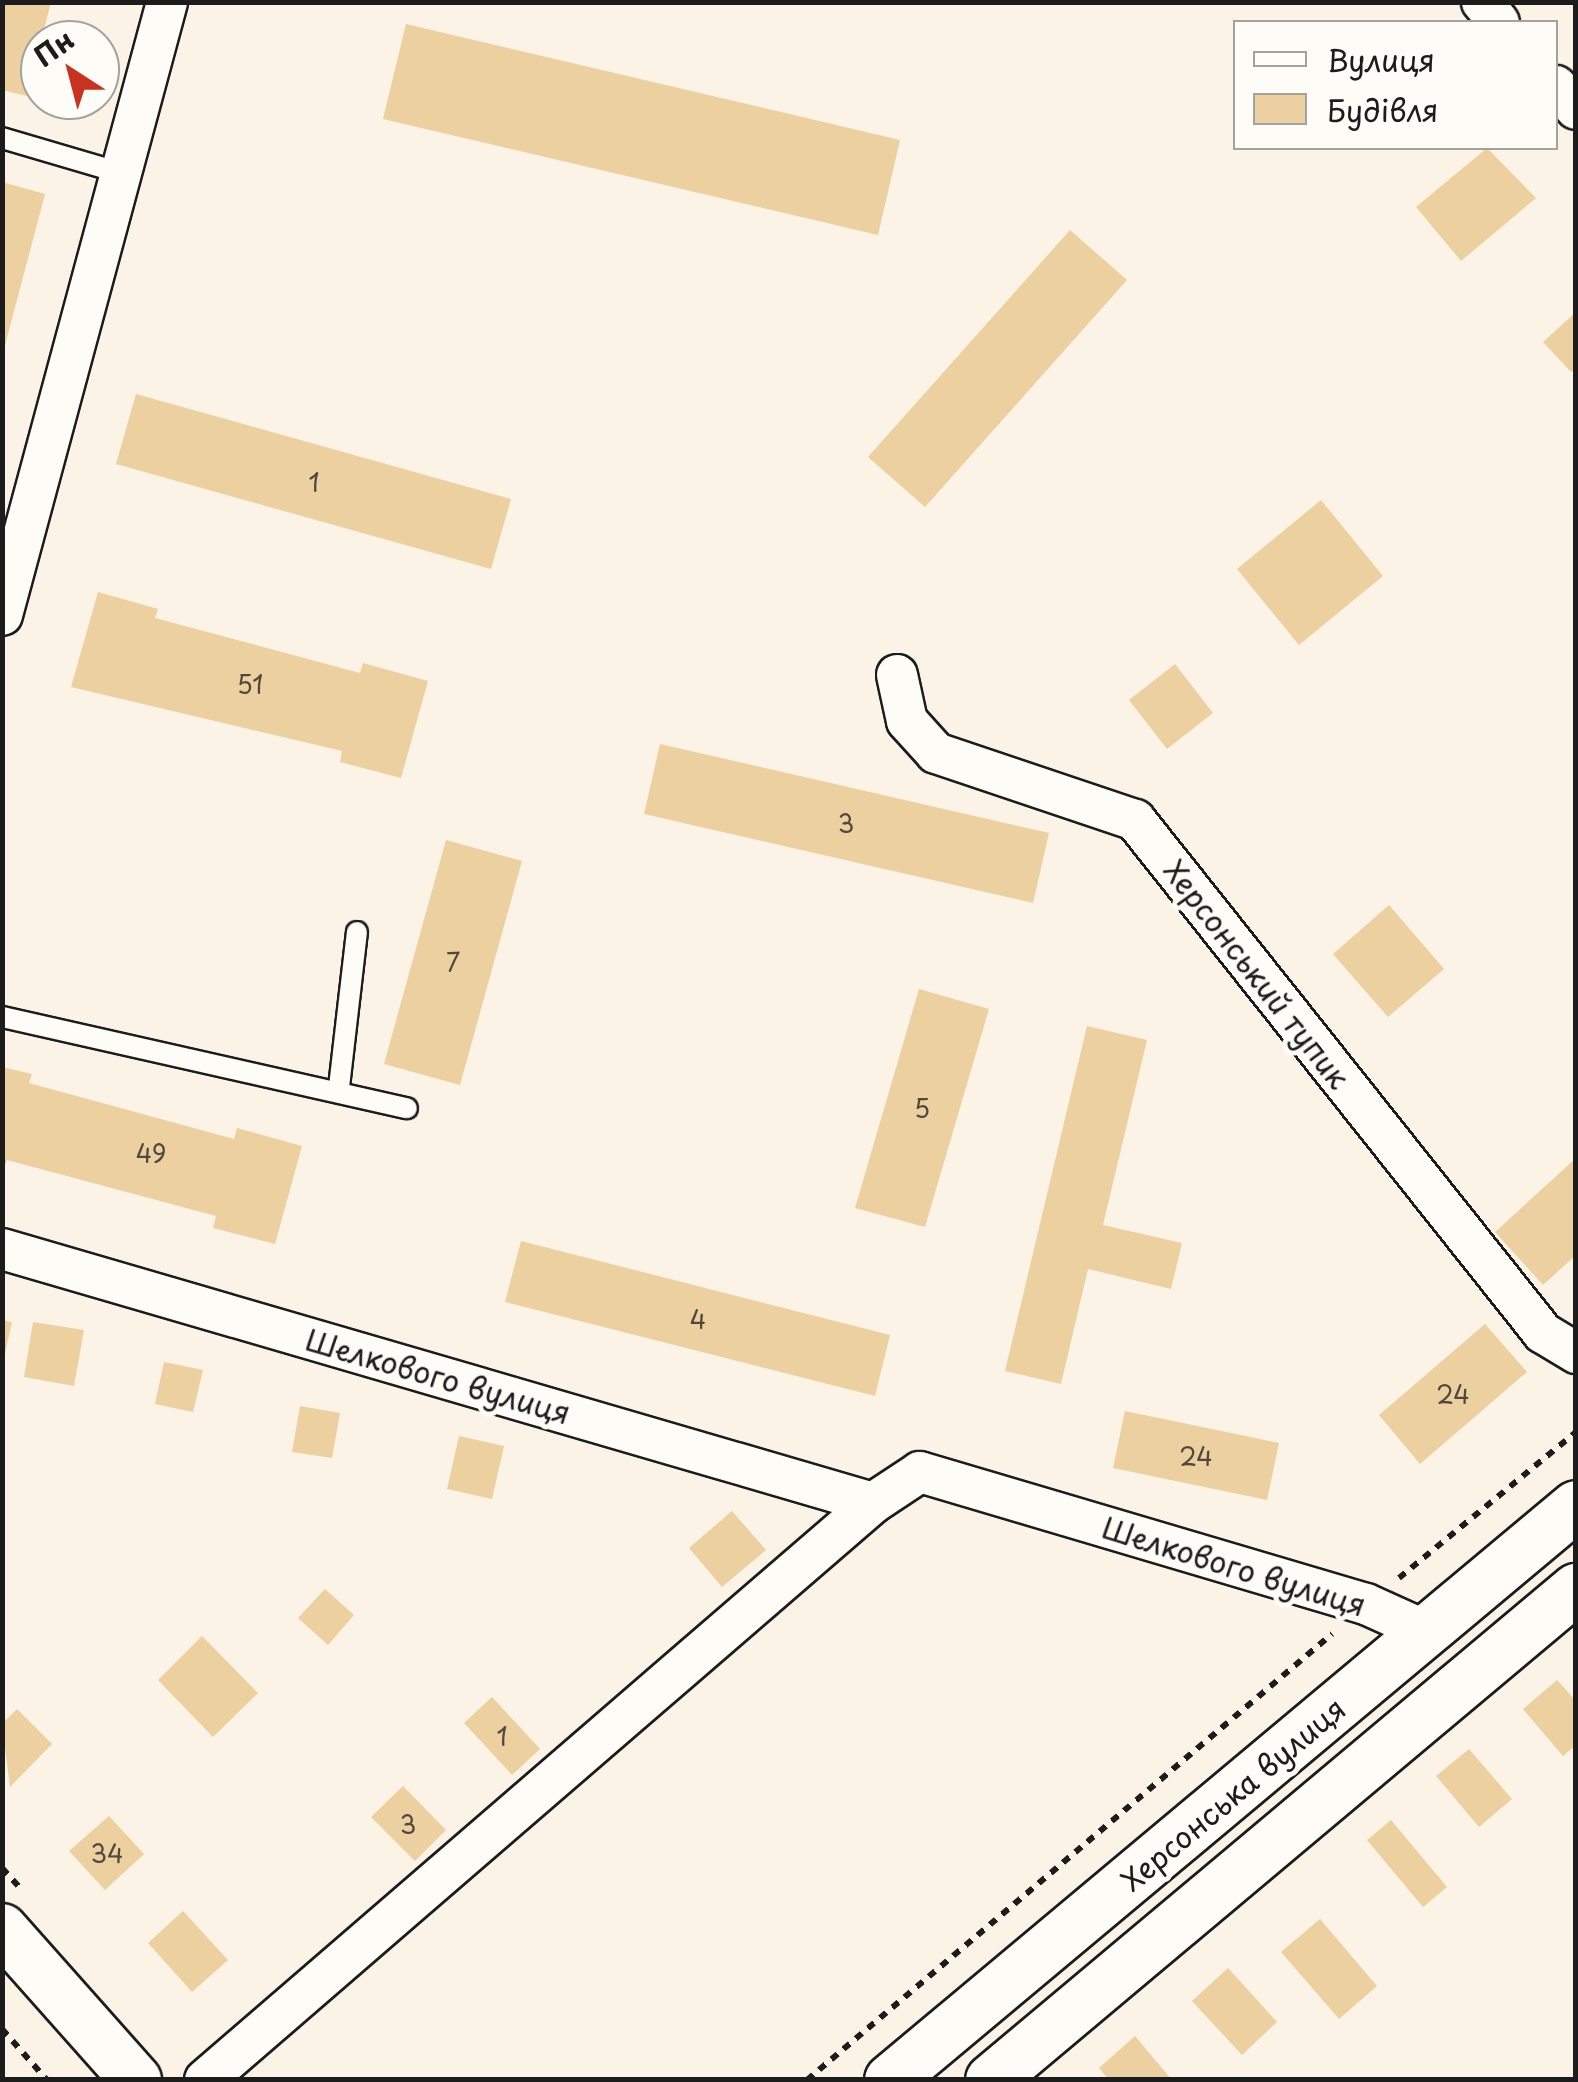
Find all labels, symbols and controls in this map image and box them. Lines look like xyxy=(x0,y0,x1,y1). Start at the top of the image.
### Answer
text: Пн xyxy=(24,18,82,76)
north arrow xyxy=(20,20,120,120)
legend xyxy=(1233,20,1558,150)
text: Вулиця xyxy=(1327,37,1435,82)
text: Будівля xyxy=(1327,87,1439,132)
house number: 1 xyxy=(308,467,320,497)
house number: 51 xyxy=(237,669,263,699)
house number: 3 xyxy=(838,808,854,838)
street label: Херсонський тупик xyxy=(1157,853,1357,1095)
house number: 7 xyxy=(446,947,460,977)
house number: 5 xyxy=(914,1093,930,1123)
house number: 49 xyxy=(136,1138,166,1168)
house number: 4 xyxy=(690,1304,706,1334)
street label: Шелкового вулиця xyxy=(301,1321,575,1431)
house number: 24 xyxy=(1436,1379,1470,1409)
house number: 24 xyxy=(1179,1441,1213,1471)
street label: Шелкового вулиця xyxy=(1098,1509,1370,1623)
street label: Херсонська вулиця xyxy=(1113,1689,1353,1899)
house number: 1 xyxy=(496,1721,508,1751)
house number: 3 xyxy=(400,1809,416,1839)
house number: 34 xyxy=(90,1838,124,1868)

